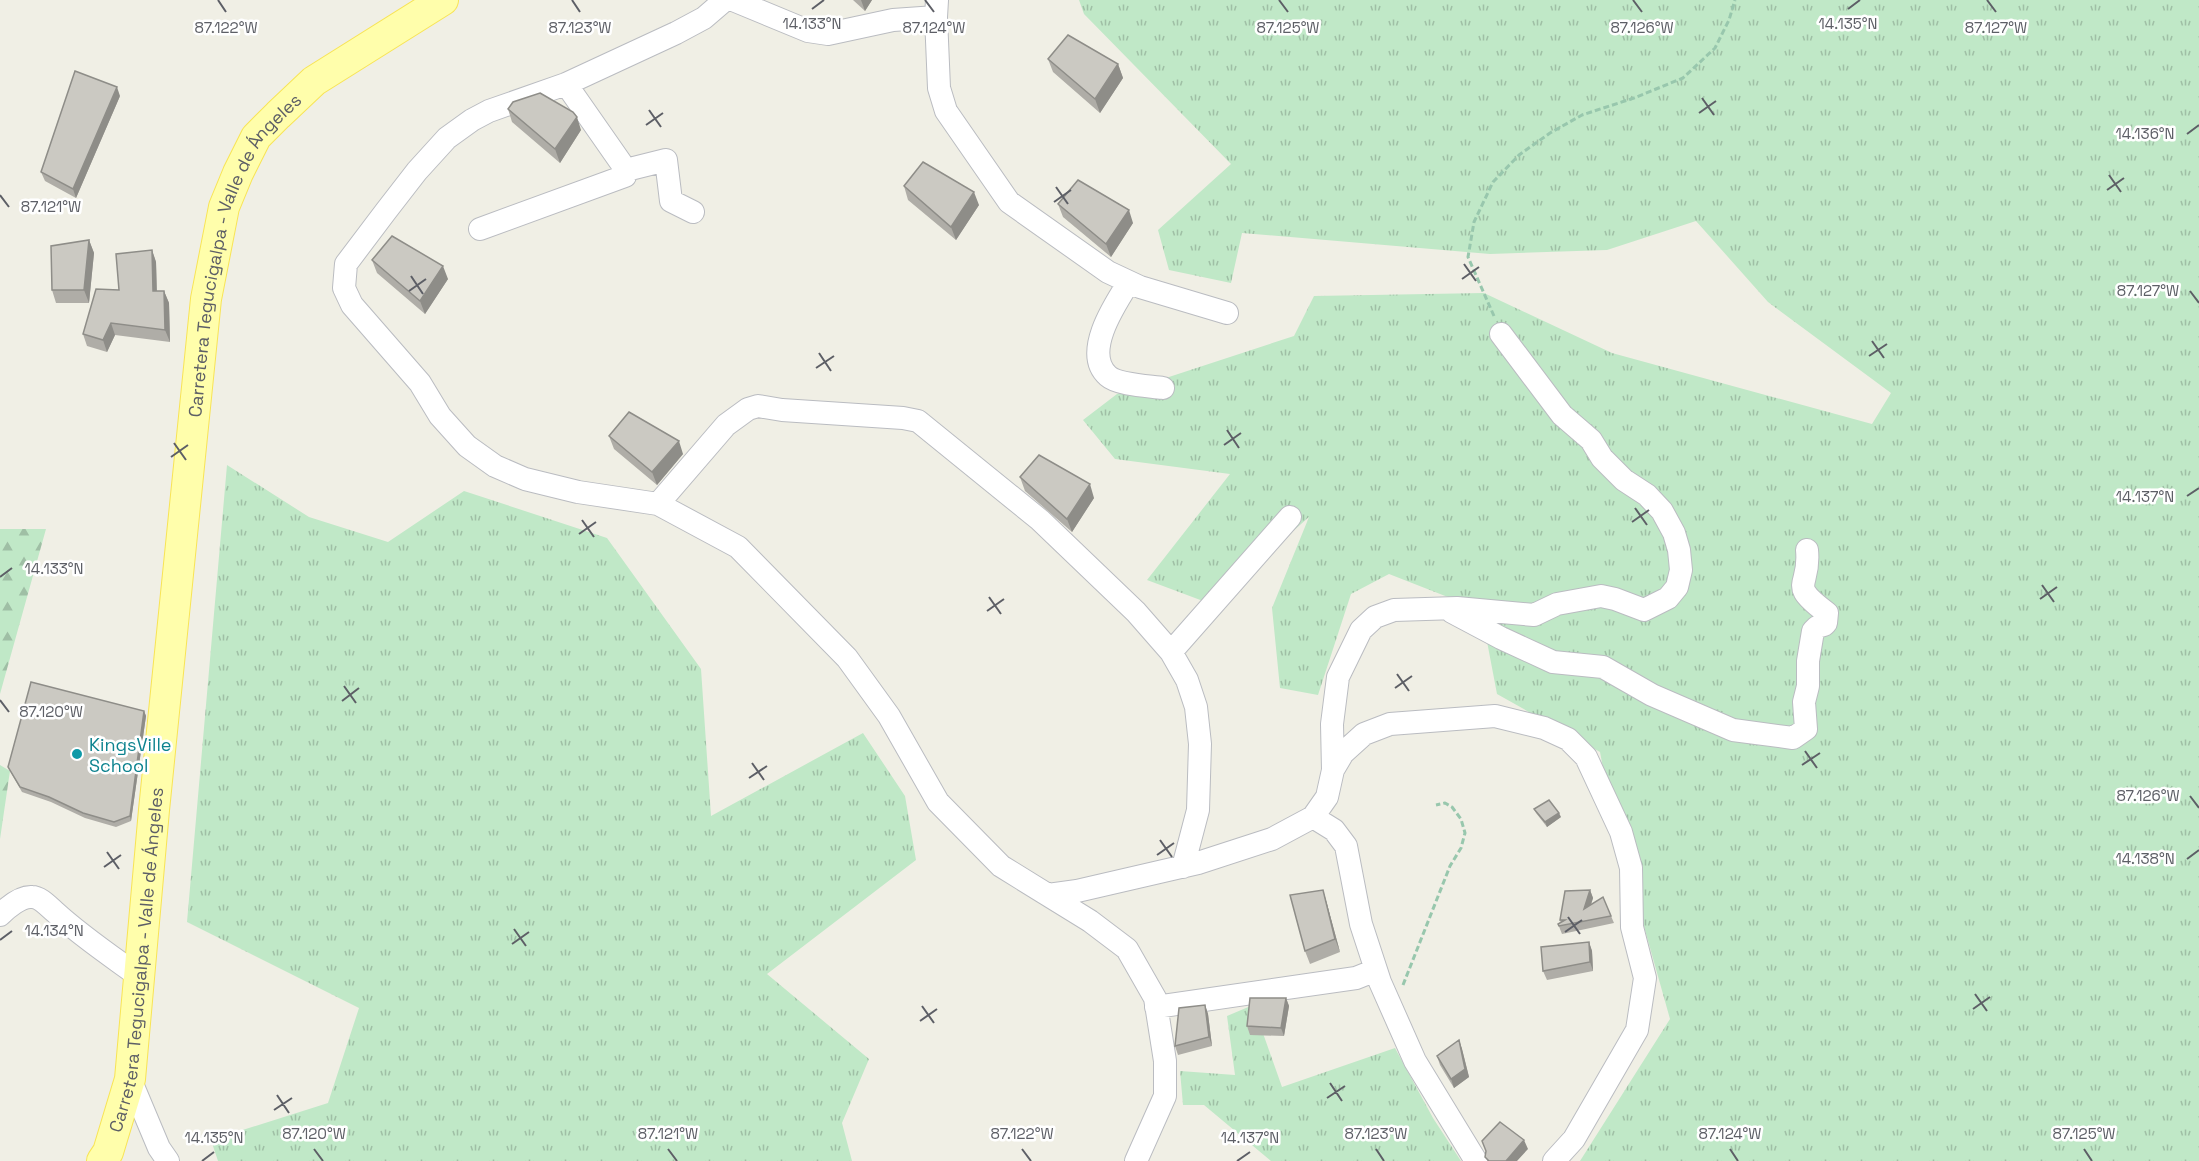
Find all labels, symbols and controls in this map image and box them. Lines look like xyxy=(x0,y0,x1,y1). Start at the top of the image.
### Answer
text: 14.133°N xyxy=(783,14,841,33)
text: 14.135°N xyxy=(1819,14,1877,33)
text: 87.122°W xyxy=(194,18,258,37)
text: 87.123°W xyxy=(549,18,612,37)
text: 87.124°W xyxy=(903,18,965,37)
text: 87.125°W xyxy=(1257,18,1319,37)
text: 87.126°W xyxy=(1610,18,1674,37)
text: 87.127°W xyxy=(1965,18,2027,37)
street label: Carretera Tegucigalpa - Valle de Ángeles xyxy=(183,88,306,418)
text: 14.136°N xyxy=(2115,124,2175,143)
text: 87.121°W xyxy=(21,197,81,216)
text: 87.127°W xyxy=(2117,281,2179,300)
text: 14.137°N xyxy=(2116,487,2174,506)
text: 14.133°N xyxy=(25,559,83,578)
text: 87.120°W xyxy=(19,702,83,721)
place label: KingsVille School xyxy=(89,733,172,777)
marker: KingsVille School xyxy=(70,747,84,761)
street label: Carretera Tegucigalpa - Valle de Ángeles xyxy=(103,786,168,1135)
text: 87.126°W xyxy=(2116,786,2180,805)
text: 14.138°N xyxy=(2115,849,2175,868)
text: 14.134°N xyxy=(24,921,84,940)
text: 87.120°W xyxy=(282,1124,346,1143)
text: 87.121°W xyxy=(638,1124,698,1143)
text: 87.122°W xyxy=(990,1124,1054,1143)
text: 87.123°W xyxy=(1345,1124,1408,1143)
text: 87.124°W xyxy=(1699,1124,1761,1143)
text: 87.125°W xyxy=(2053,1124,2115,1143)
text: 14.135°N xyxy=(185,1128,243,1147)
text: 14.137°N xyxy=(1221,1128,1279,1147)

